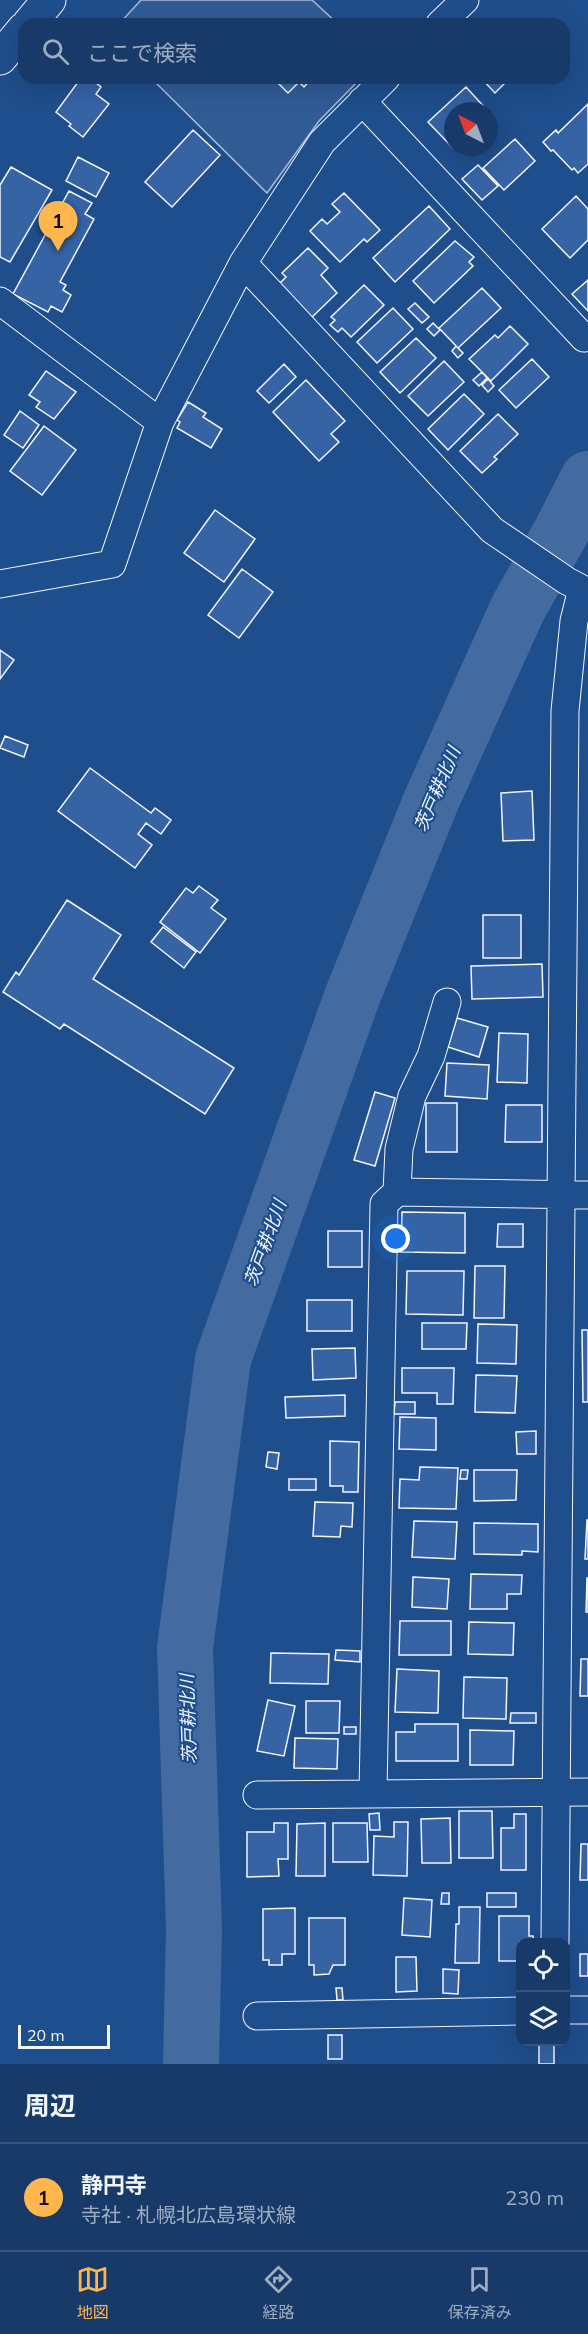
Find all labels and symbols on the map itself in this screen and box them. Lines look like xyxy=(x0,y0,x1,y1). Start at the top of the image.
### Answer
north arrow xyxy=(444,102,498,156)
pin: 1 xyxy=(38,202,78,251)
water label: 茨戸耕北川 xyxy=(409,741,466,835)
water label: 茨戸耕北川 xyxy=(239,1195,292,1289)
your location xyxy=(381,1224,410,1253)
water label: 茨戸耕北川 xyxy=(175,1672,201,1764)
scale bar xyxy=(18,2022,110,2050)

